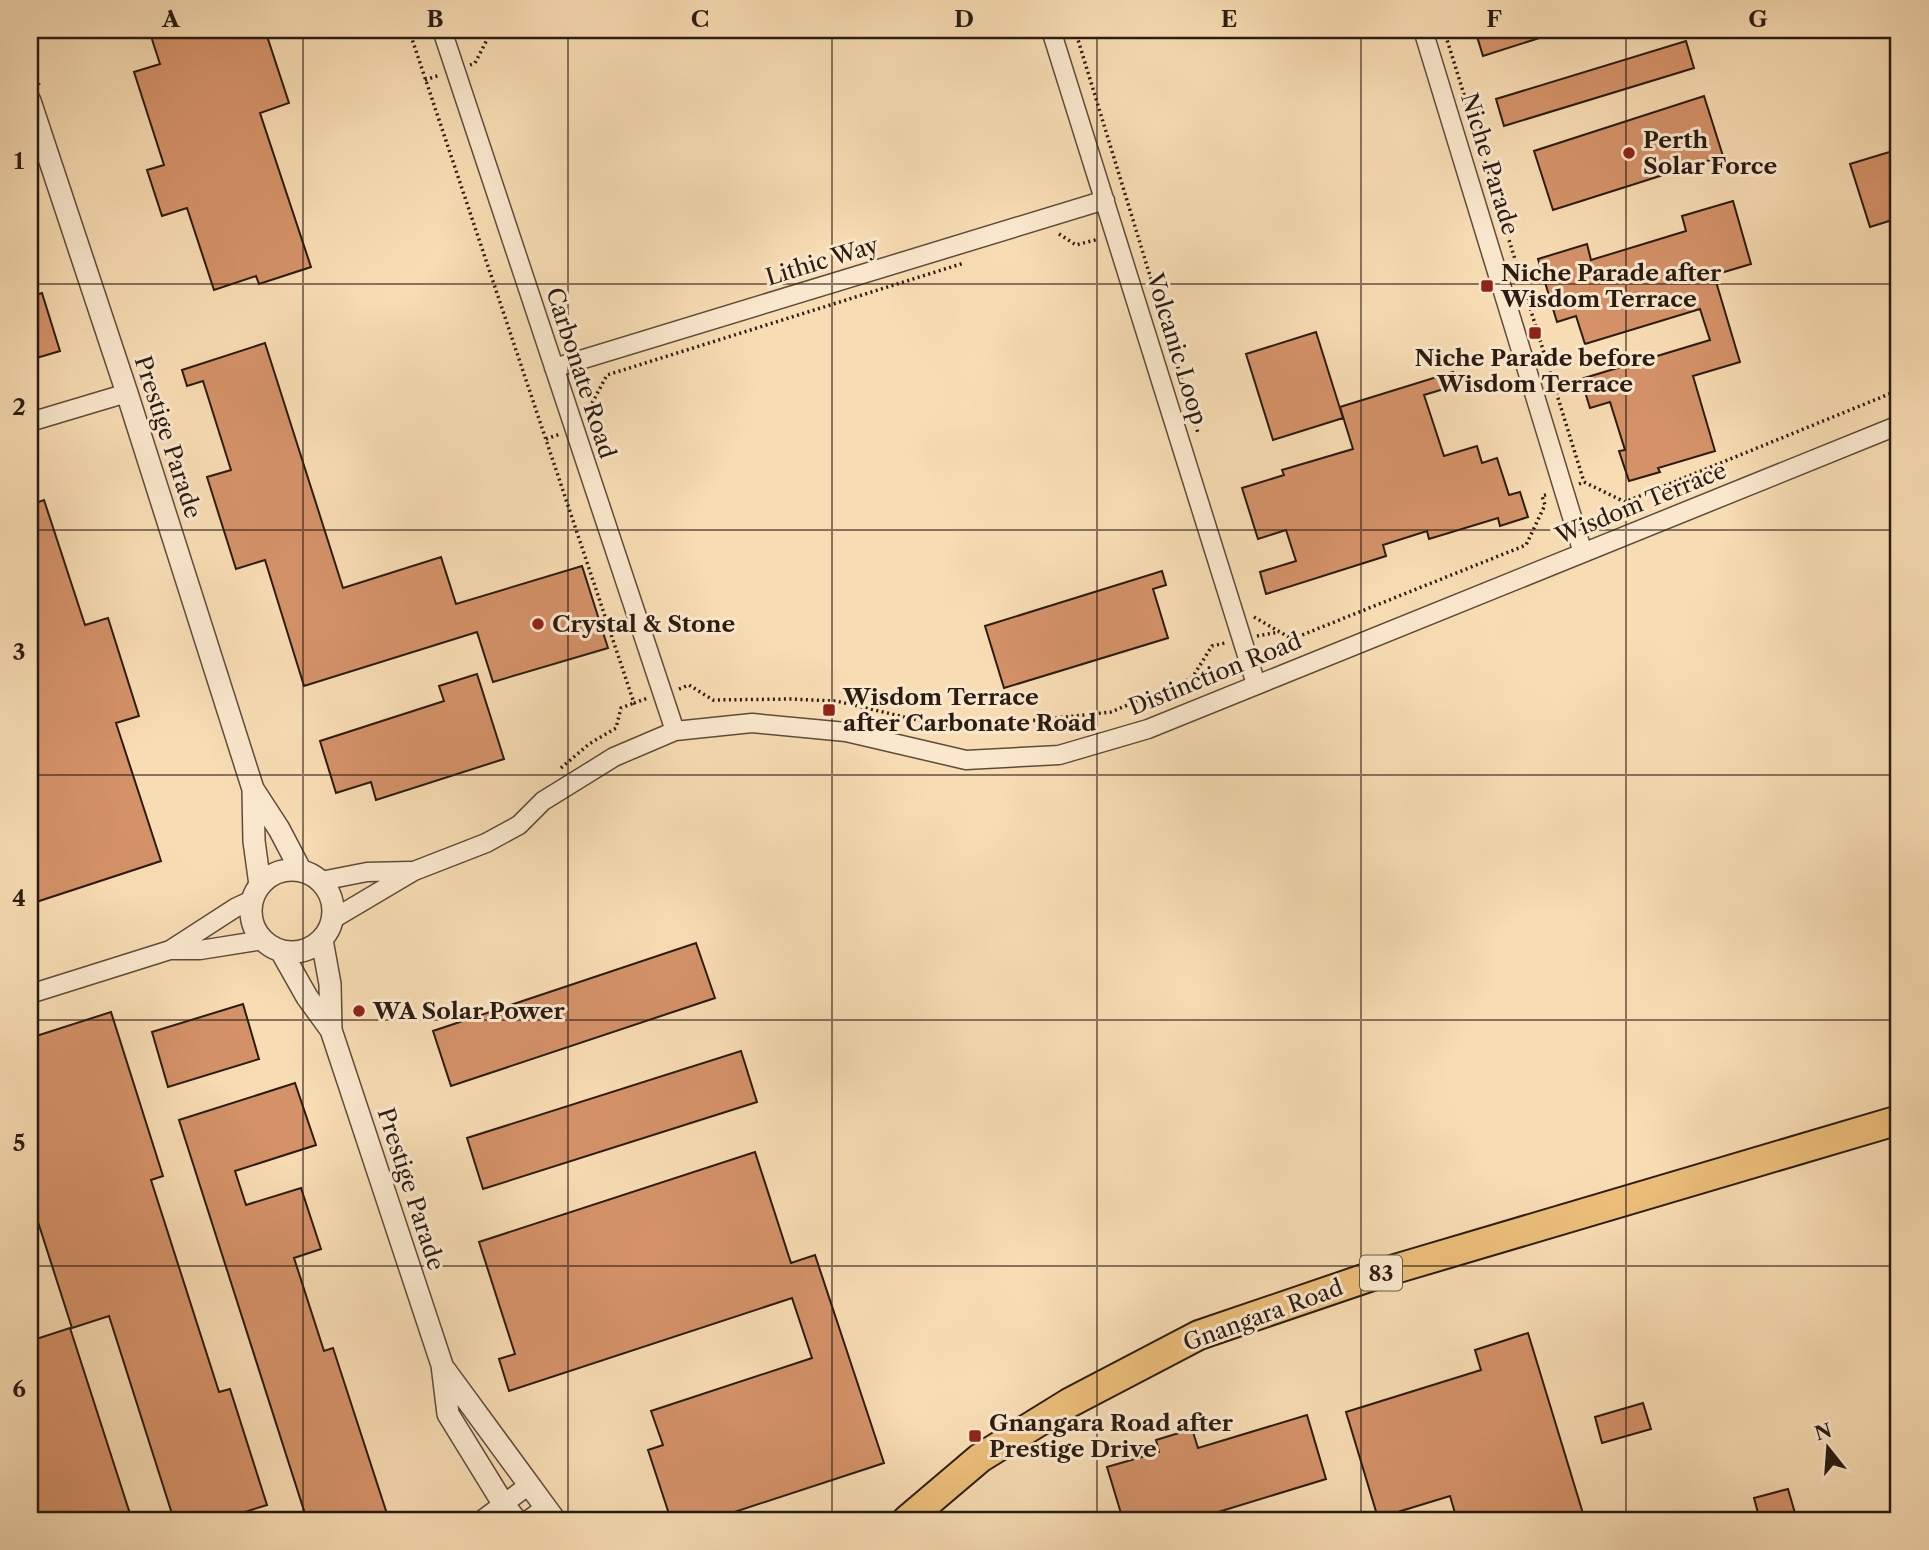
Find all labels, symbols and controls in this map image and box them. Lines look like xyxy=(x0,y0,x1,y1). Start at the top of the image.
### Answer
text: A xyxy=(161,5,181,33)
text: B xyxy=(426,5,444,33)
text: C xyxy=(691,5,709,33)
text: D xyxy=(954,5,974,33)
text: E xyxy=(1221,5,1237,33)
text: F xyxy=(1486,5,1502,33)
text: G xyxy=(1748,5,1768,33)
street label: Niche Parade xyxy=(1455,90,1525,238)
place label: Perth Solar Force xyxy=(1643,126,1777,180)
marker: Perth Solar Force xyxy=(1621,145,1637,161)
text: 1 xyxy=(14,147,25,175)
street label: Lithic Way xyxy=(762,231,882,291)
place label: Niche Parade after Wisdom Terrace xyxy=(1500,259,1722,313)
street label: Volcanic Loop xyxy=(1140,269,1213,428)
marker: Niche Parade after Wisdom Terrace xyxy=(1479,278,1495,294)
street label: Carbonate Road xyxy=(540,284,622,462)
marker: Niche Parade before Wisdom Terrace xyxy=(1527,325,1543,341)
place label: Niche Parade before Wisdom Terrace xyxy=(1414,344,1656,398)
street label: Prestige Parade xyxy=(129,352,207,522)
text: 2 xyxy=(12,393,26,421)
street label: Wisdom Terrace xyxy=(1551,456,1730,550)
place label: Crystal & Stone xyxy=(552,610,735,638)
marker: Crystal & Stone xyxy=(530,616,546,632)
street label: Distinction Road xyxy=(1125,627,1305,721)
text: 3 xyxy=(13,638,26,666)
place label: Wisdom Terrace after Carbonate Road xyxy=(842,683,1097,737)
marker: Wisdom Terrace after Carbonate Road xyxy=(821,702,837,718)
text: 4 xyxy=(12,884,26,912)
place label: WA Solar Power xyxy=(372,997,565,1025)
marker: WA Solar Power xyxy=(351,1003,367,1019)
street label: Prestige Parade xyxy=(372,1104,450,1274)
text: 5 xyxy=(13,1129,25,1157)
road number: 83 xyxy=(1360,1256,1402,1290)
street label: Gnangara Road xyxy=(1179,1273,1347,1357)
text: 6 xyxy=(12,1375,26,1403)
place label: Gnangara Road after Prestige Drive xyxy=(989,1409,1234,1463)
north arrow xyxy=(1792,1414,1862,1484)
text: N xyxy=(1812,1419,1834,1446)
marker: Gnangara Road after Prestige Drive xyxy=(967,1428,983,1444)

